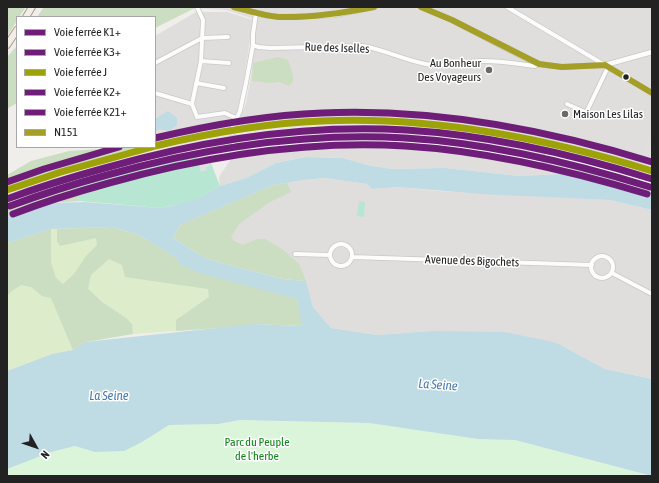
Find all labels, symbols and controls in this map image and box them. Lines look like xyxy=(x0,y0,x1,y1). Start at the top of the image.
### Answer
legend xyxy=(16,16,156,148)
text: Voie ferrée K1+ xyxy=(54,25,121,39)
street label: Rue des Iselles xyxy=(304,40,370,56)
text: Voie ferrée K3+ xyxy=(54,45,121,59)
place label: Au Bonheur Des Voyageurs xyxy=(418,56,481,84)
text: Voie ferrée J xyxy=(54,65,107,79)
marker: Au Bonheur Des Voyageurs xyxy=(484,65,494,75)
unlabelled marker xyxy=(621,72,631,82)
text: Voie ferrée K2+ xyxy=(54,85,121,99)
text: Voie ferrée K21+ xyxy=(54,105,127,119)
place label: Maison Les Lilas xyxy=(573,107,643,121)
marker: Maison Les Lilas xyxy=(560,109,570,119)
text: N151 xyxy=(54,125,78,139)
street label: Avenue des Bigochets xyxy=(425,252,519,270)
water label: La Seine xyxy=(418,376,458,394)
water label: La Seine xyxy=(89,388,129,404)
north arrow xyxy=(16,427,56,467)
park label: Parc du Peuple de l'herbe xyxy=(224,435,290,463)
text: N xyxy=(39,448,52,461)

